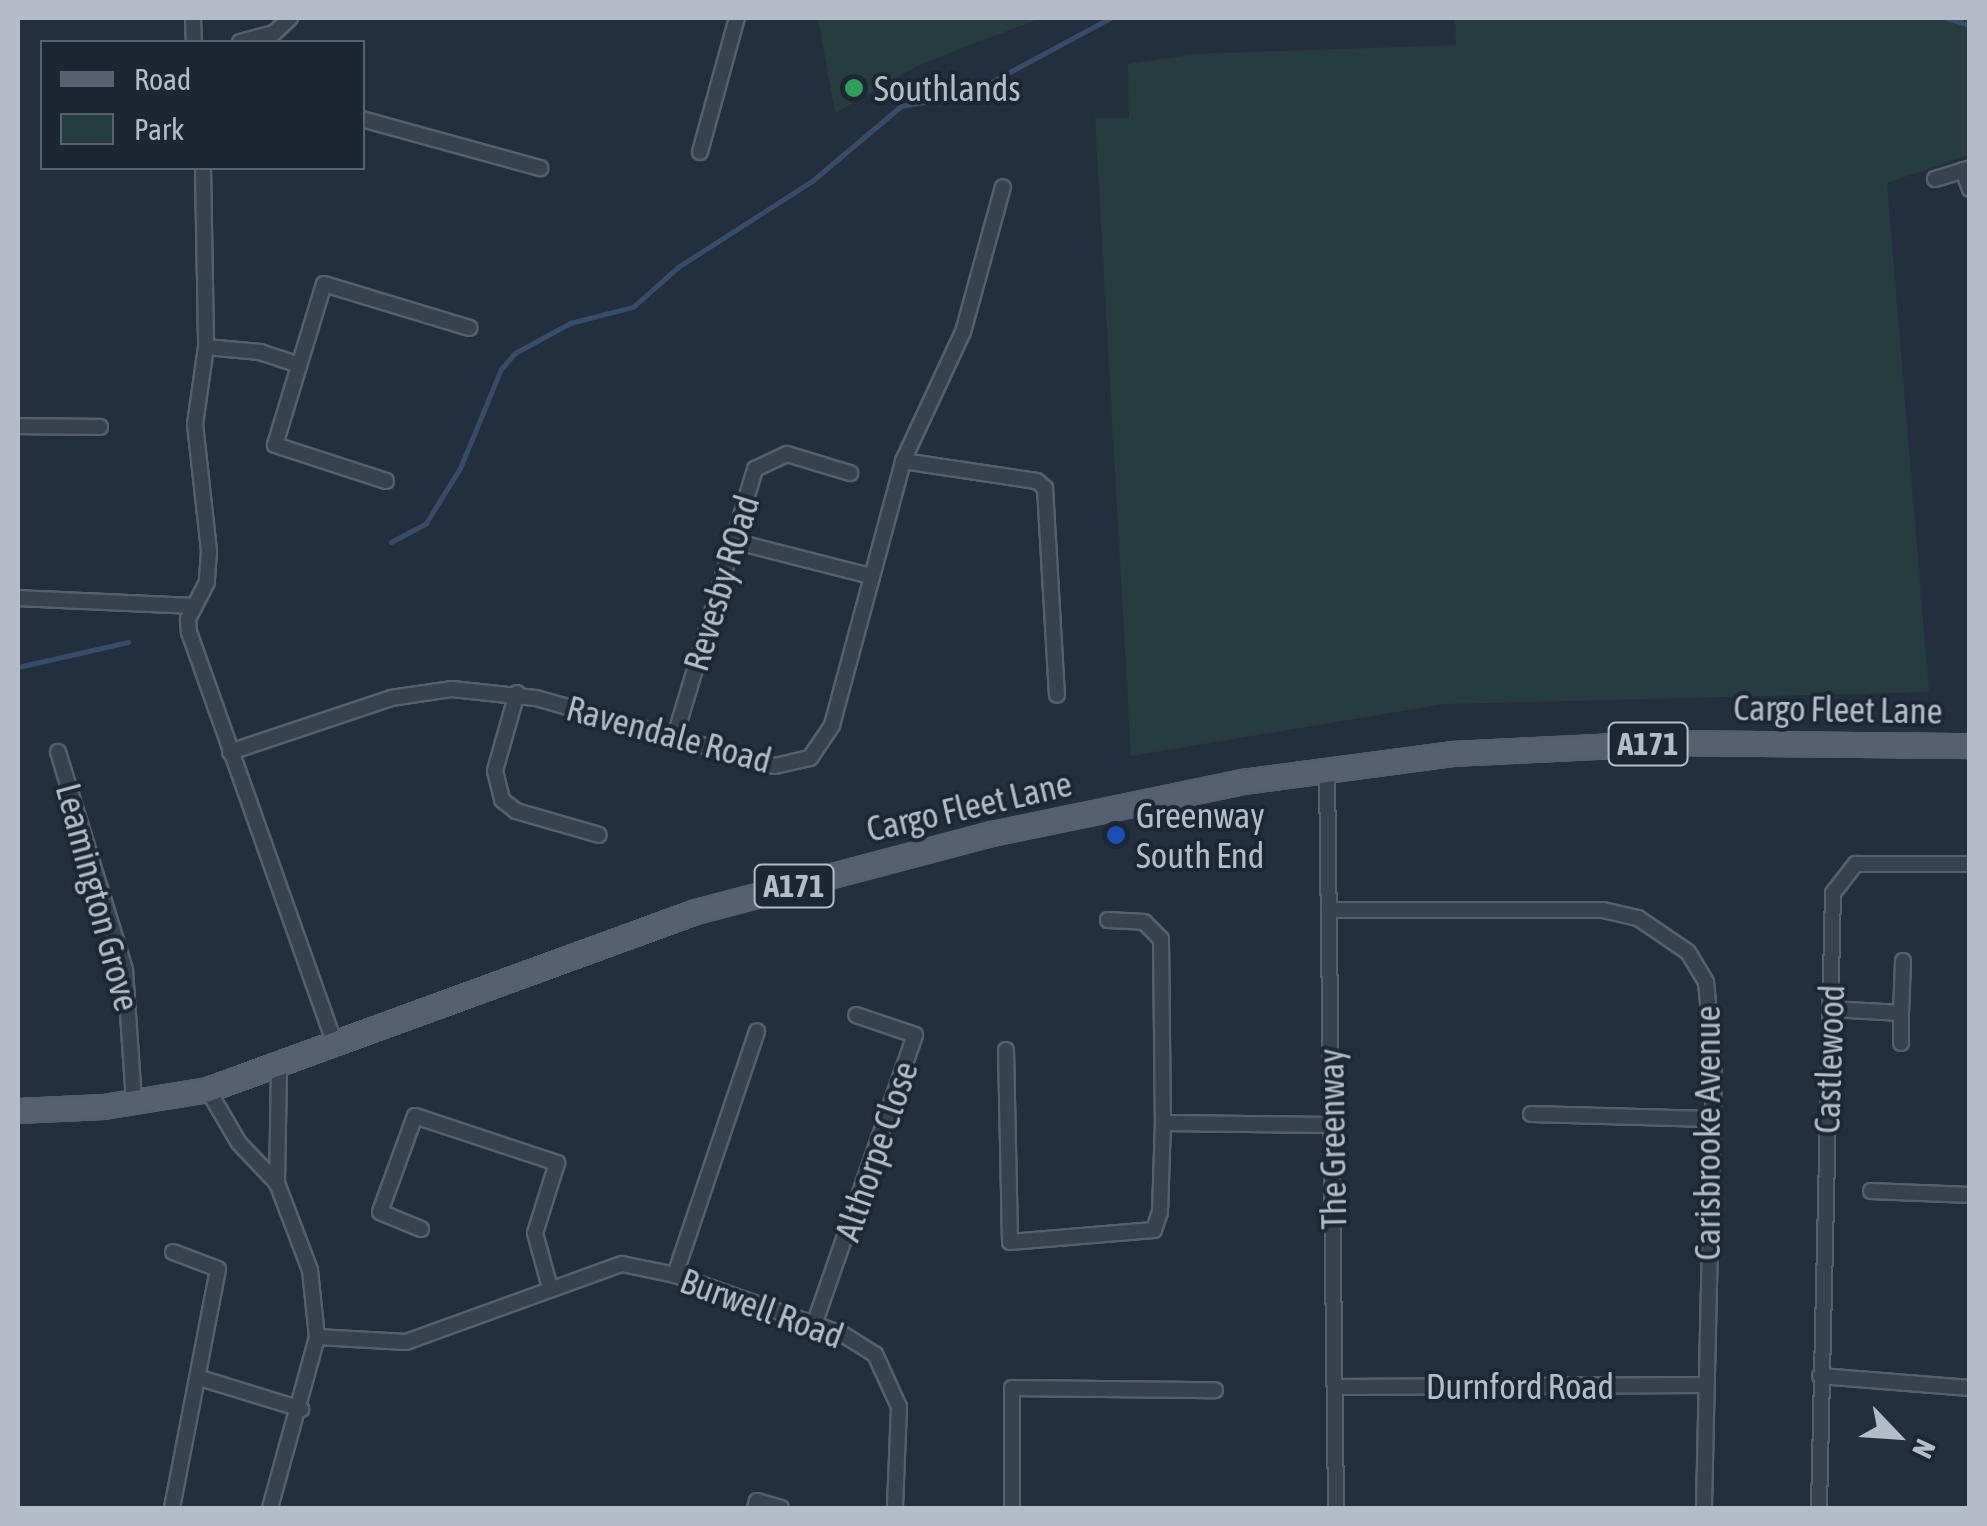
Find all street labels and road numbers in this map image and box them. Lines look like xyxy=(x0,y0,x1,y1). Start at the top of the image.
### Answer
street label: Revesby ROad xyxy=(674,490,768,676)
street label: Cargo Fleet Lane xyxy=(1733,686,1943,732)
street label: Ravendale Road xyxy=(562,687,776,781)
road number: A171 xyxy=(1606,717,1690,771)
street label: Cargo Fleet Lane xyxy=(862,762,1076,850)
street label: Leamington Grove xyxy=(47,779,149,1015)
road number: A171 xyxy=(752,859,836,913)
street label: Castlewood xyxy=(1805,984,1853,1134)
street label: Carisbrooke Avenue xyxy=(1686,1006,1728,1260)
street label: The Greenway xyxy=(1309,1048,1355,1230)
street label: Althorpe Close xyxy=(826,1056,926,1246)
street label: Burwell Road xyxy=(675,1259,849,1357)
street label: Durnford Road xyxy=(1426,1365,1614,1407)

